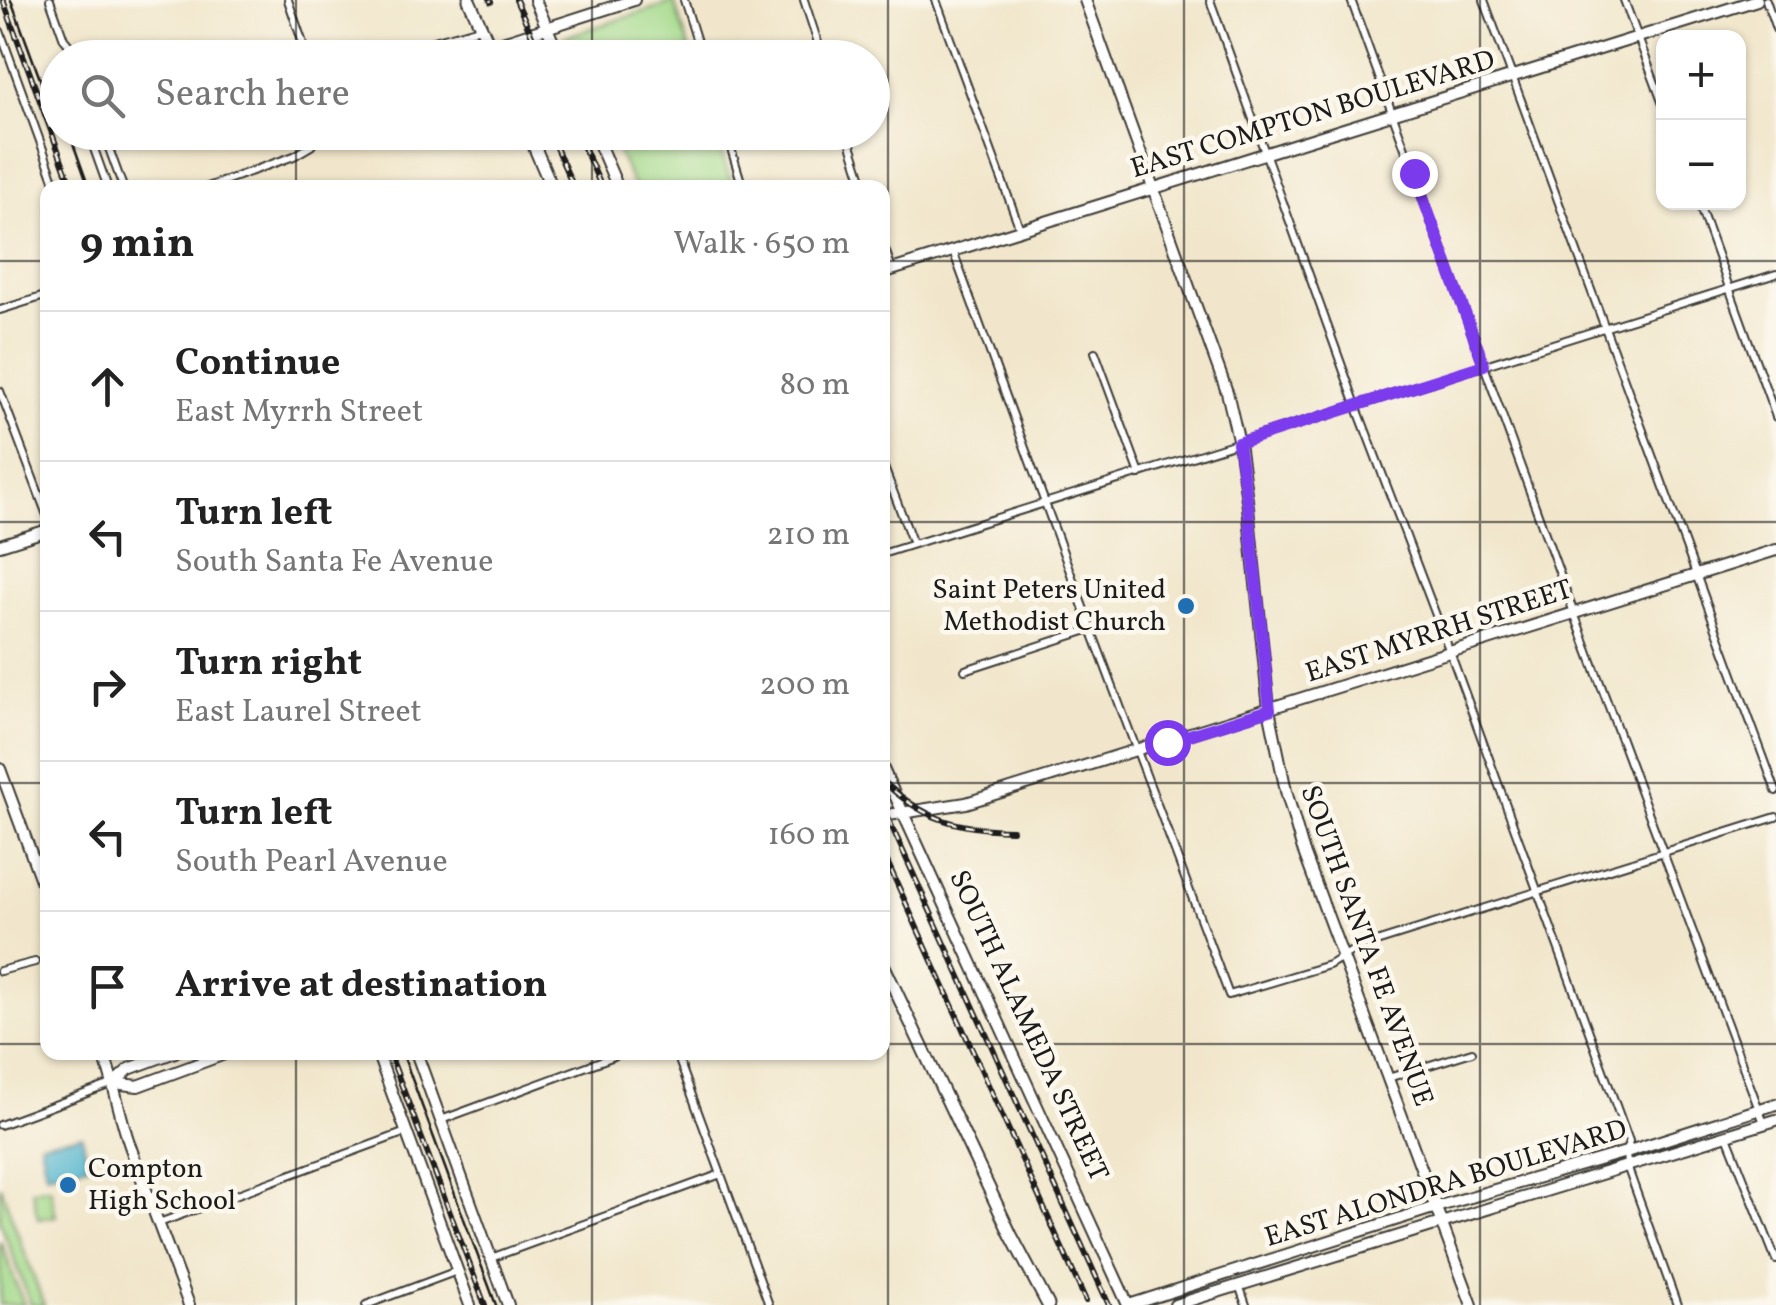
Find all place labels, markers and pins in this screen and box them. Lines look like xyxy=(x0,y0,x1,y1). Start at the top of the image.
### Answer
place label: Saint Peters United Methodist Church xyxy=(932,571,1166,642)
marker: Saint Peters United Methodist Church xyxy=(1175,595,1197,617)
place label: Compton High School xyxy=(88,1150,236,1221)
marker: Compton High School xyxy=(57,1174,79,1196)

